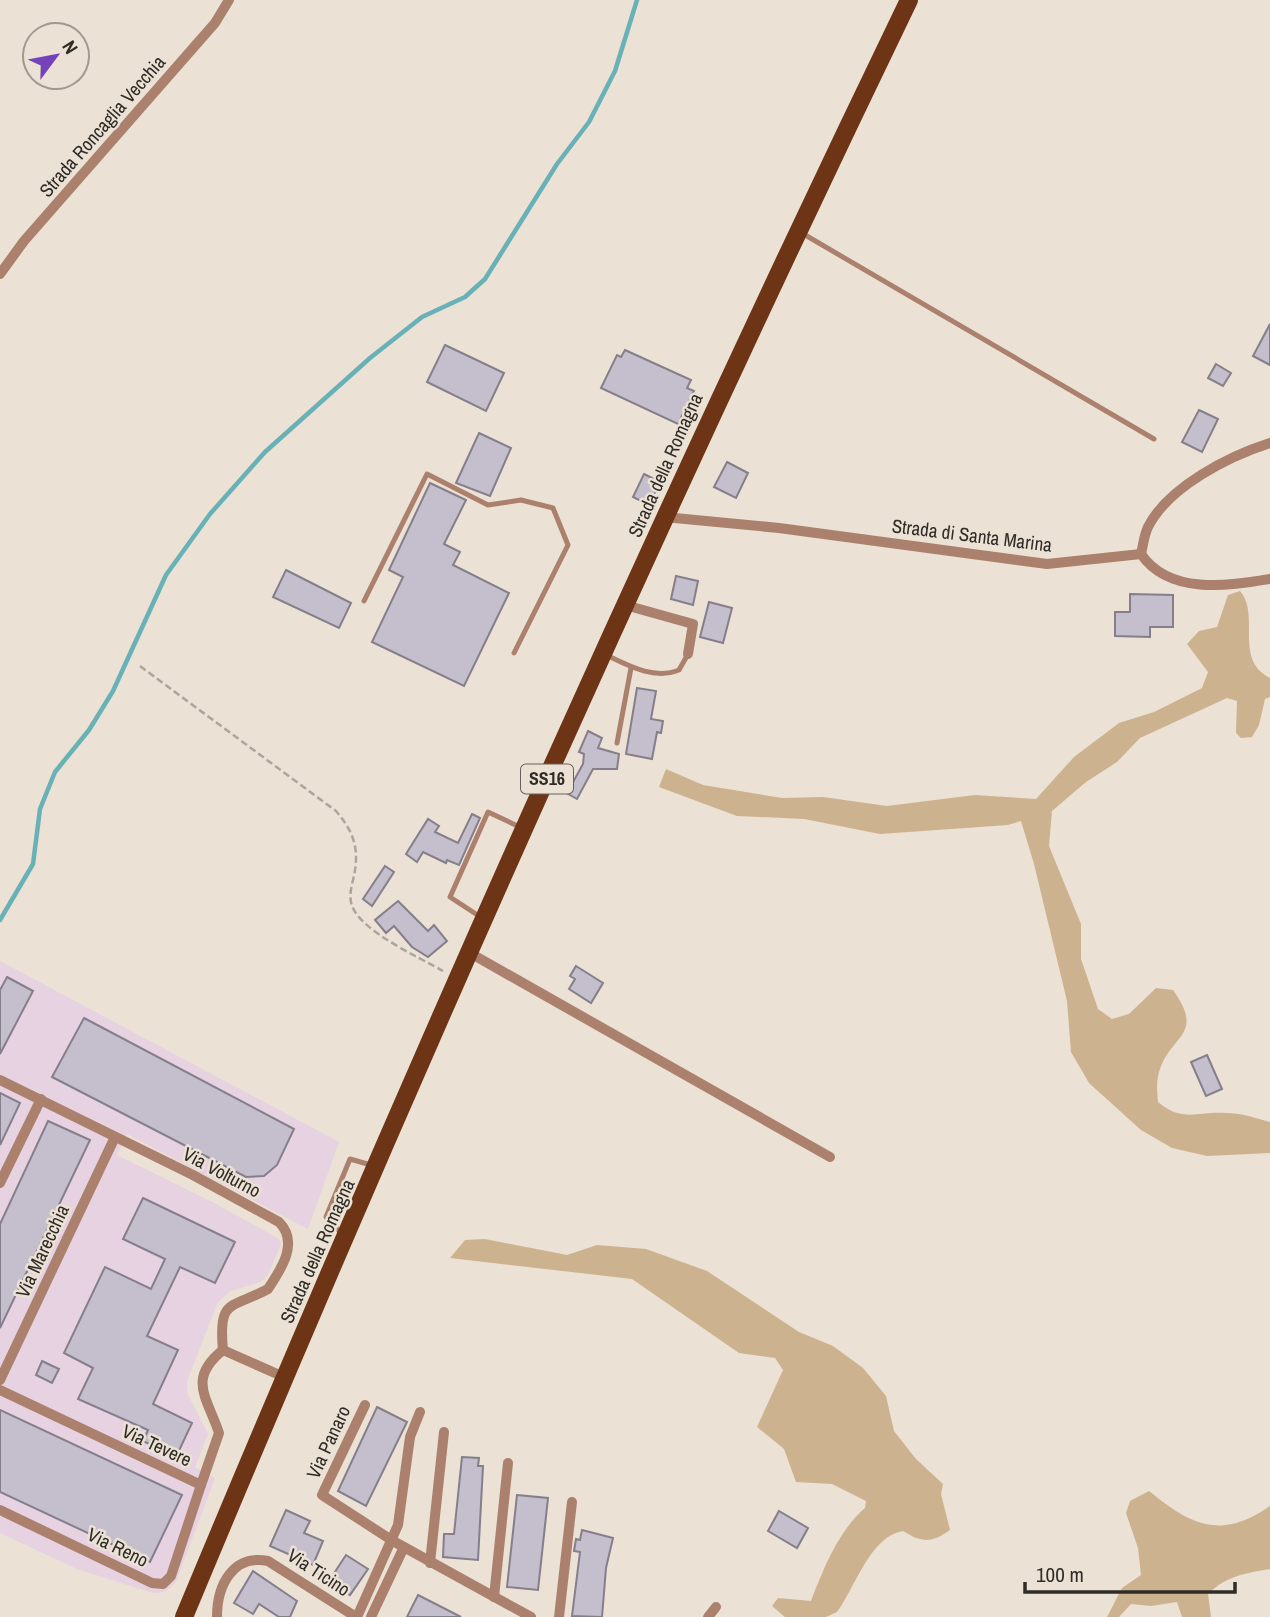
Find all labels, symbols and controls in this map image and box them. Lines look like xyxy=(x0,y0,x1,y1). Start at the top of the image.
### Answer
north arrow xyxy=(21,21,91,91)
text: N xyxy=(56,35,84,59)
street label: Strada Roncaglia Vecchia xyxy=(33,49,171,203)
street label: Strada della Romagna xyxy=(622,389,709,541)
street label: Strada di Santa Marina xyxy=(890,512,1054,558)
road number: SS16 xyxy=(521,764,573,794)
street label: Via Volturno xyxy=(179,1141,265,1203)
street label: Strada della Romagna xyxy=(274,1175,361,1327)
street label: Via Marecchia xyxy=(9,1200,75,1302)
street label: Via Panaro xyxy=(300,1401,356,1483)
street label: Via Tevere xyxy=(118,1418,196,1472)
street label: Via Reno xyxy=(83,1521,153,1573)
street label: Via Ticino xyxy=(283,1542,355,1602)
scale bar xyxy=(1025,1550,1235,1594)
text: 100 m xyxy=(1036,1560,1084,1589)

